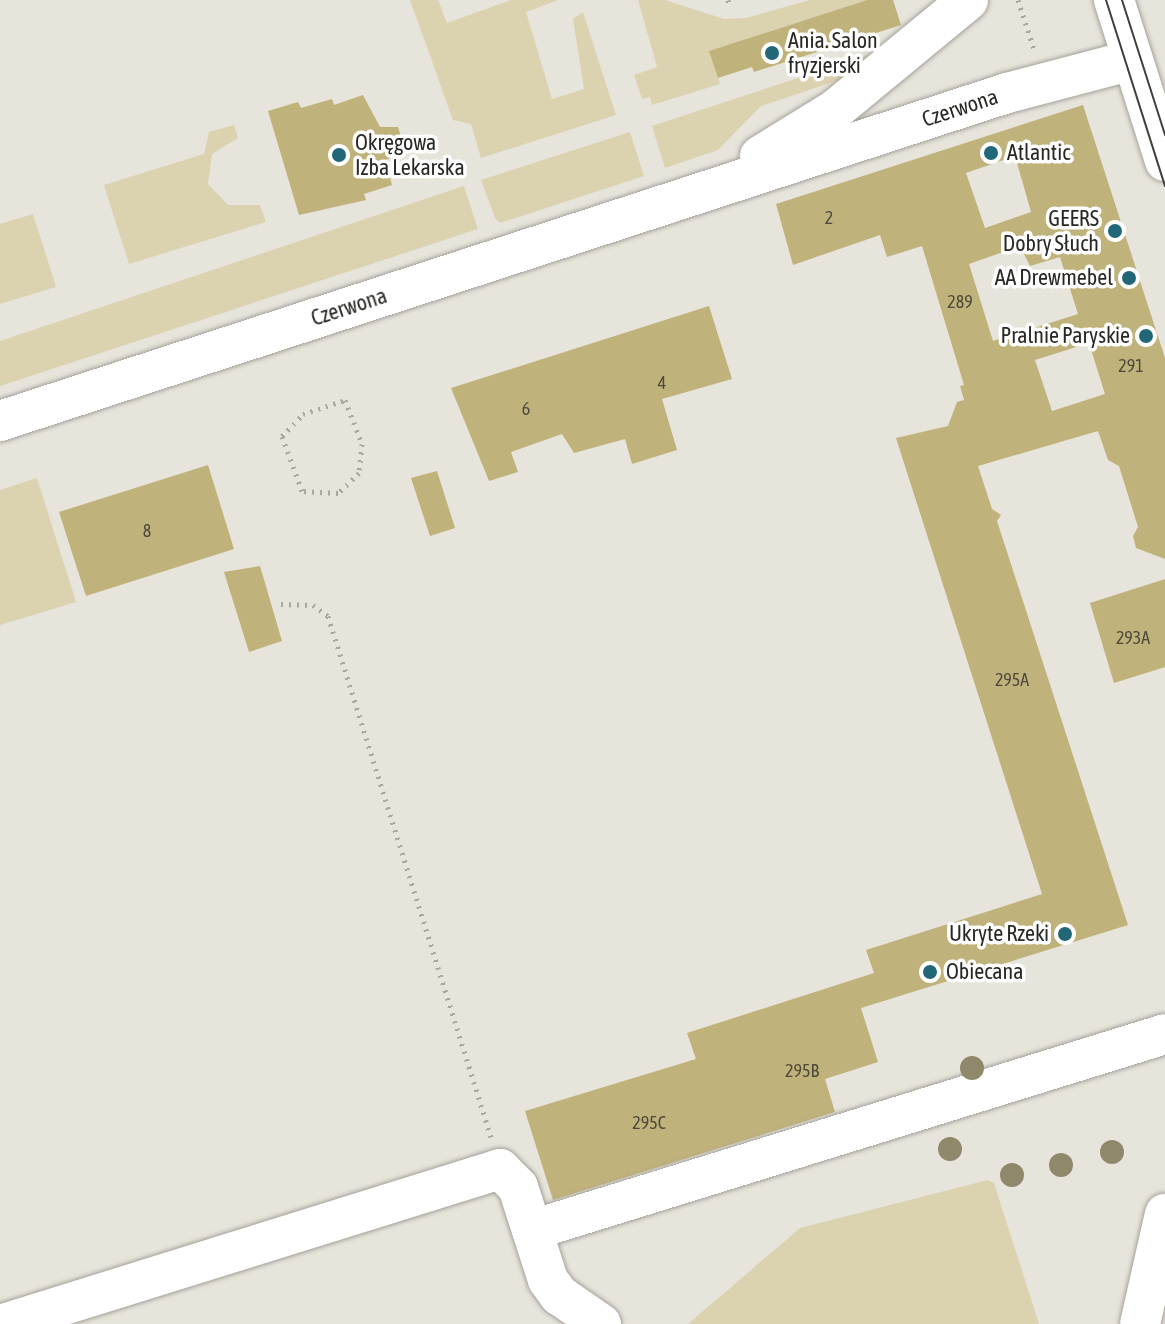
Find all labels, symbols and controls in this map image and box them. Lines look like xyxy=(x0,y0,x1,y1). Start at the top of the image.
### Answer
place label: Ania. Salon fryzjerski xyxy=(788,27,878,78)
marker: Ania. Salon fryzjerski xyxy=(763,44,781,62)
street label: Czerwona xyxy=(919,83,1001,133)
place label: Okręgowa Izba Lekarska xyxy=(355,129,465,180)
place label: Atlantic xyxy=(1007,140,1070,166)
marker: Atlantic xyxy=(982,144,1000,162)
marker: Okręgowa Izba Lekarska xyxy=(330,146,348,164)
place label: GEERS Dobry Słuch xyxy=(1003,205,1099,256)
house number: 2 xyxy=(825,207,833,229)
marker: GEERS Dobry Słuch xyxy=(1106,222,1124,240)
place label: AA Drewmebel xyxy=(995,265,1113,291)
marker: AA Drewmebel xyxy=(1120,269,1138,287)
street label: Czerwona xyxy=(308,282,390,332)
house number: 289 xyxy=(947,291,973,313)
place label: Pralnie Paryskie xyxy=(1000,323,1130,349)
marker: Pralnie Paryskie xyxy=(1137,327,1155,345)
house number: 291 xyxy=(1118,355,1144,377)
house number: 4 xyxy=(658,372,666,394)
house number: 6 xyxy=(522,398,530,420)
house number: 8 xyxy=(143,520,151,542)
house number: 293A xyxy=(1116,627,1150,649)
house number: 295A xyxy=(995,669,1029,691)
place label: Ukryte Rzeki xyxy=(949,921,1049,947)
marker: Ukryte Rzeki xyxy=(1056,925,1074,943)
place label: Obiecana xyxy=(946,959,1023,985)
marker: Obiecana xyxy=(921,963,939,981)
house number: 295B xyxy=(785,1060,819,1082)
house number: 295C xyxy=(632,1112,666,1134)

